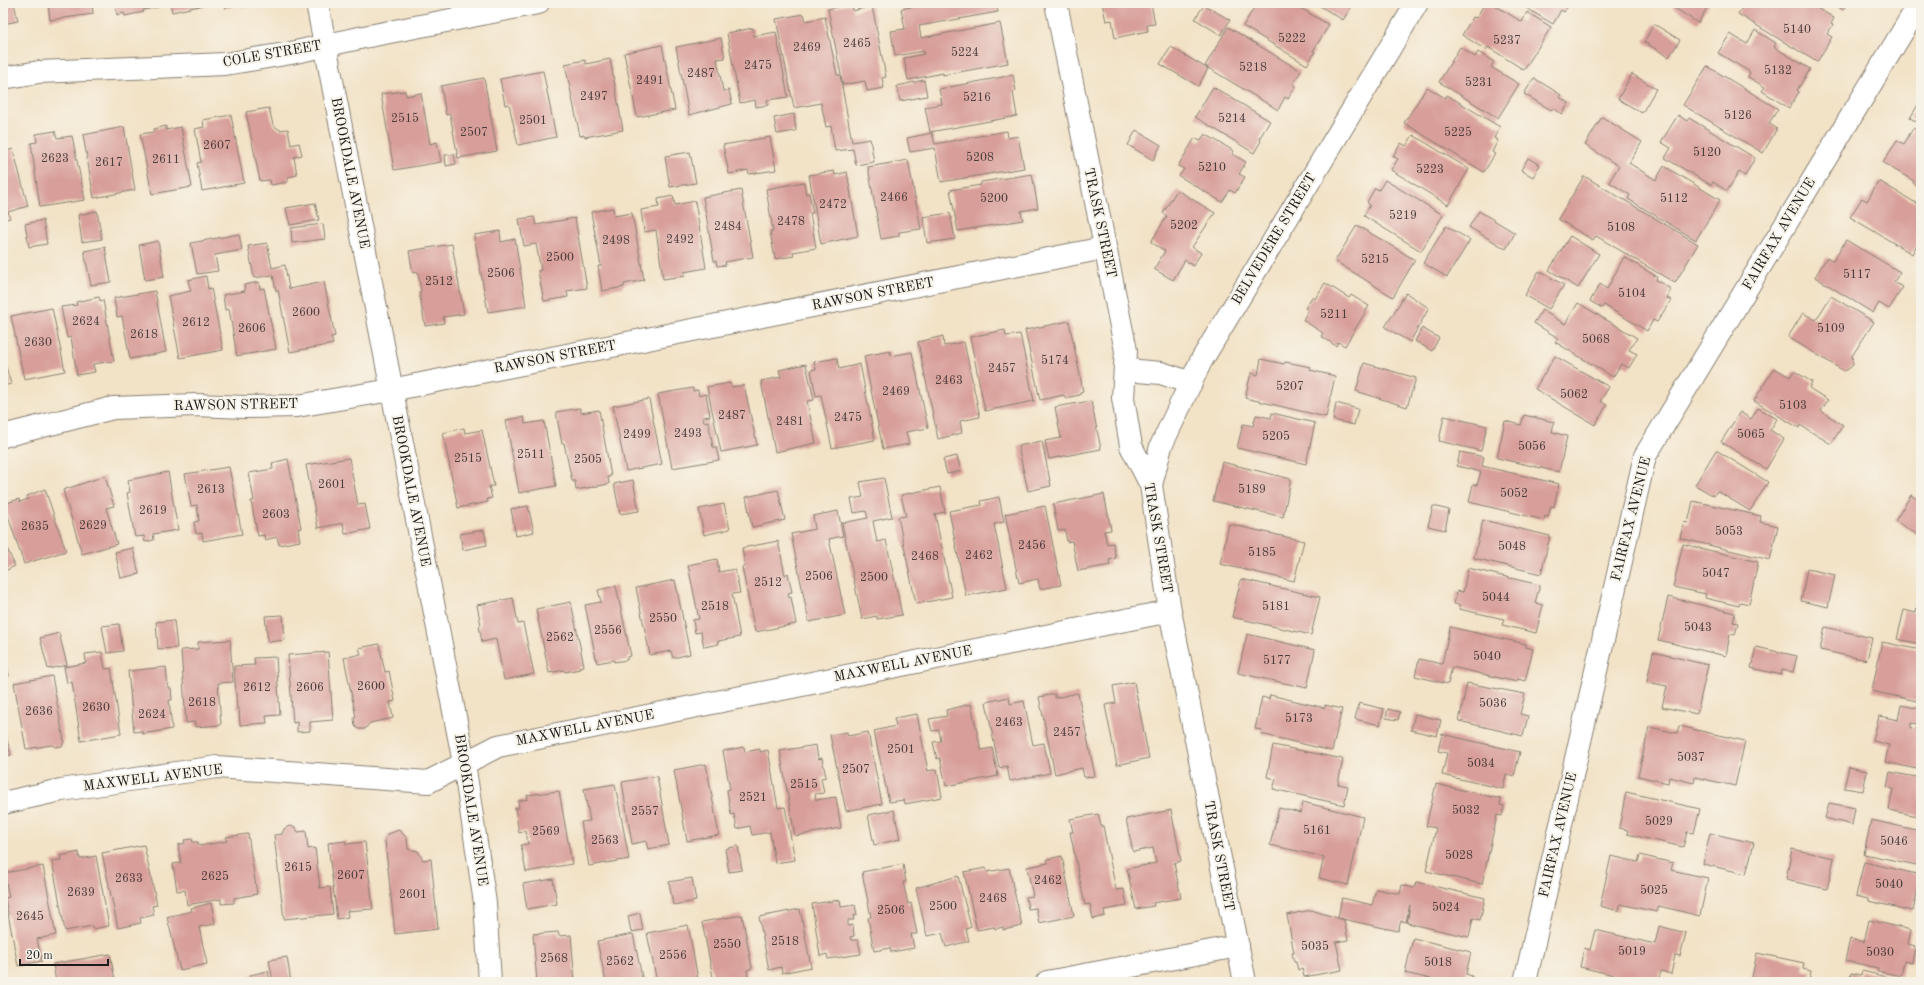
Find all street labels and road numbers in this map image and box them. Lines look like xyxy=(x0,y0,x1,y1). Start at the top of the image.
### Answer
street label: COLE STREET xyxy=(221,38,323,70)
street label: BROOKDALE AVENUE xyxy=(328,96,372,250)
street label: TRASK STREET xyxy=(1082,167,1118,279)
street label: BELVEDERE STREET xyxy=(1229,171,1319,307)
street label: FAIRFAX AVENUE xyxy=(1740,176,1818,292)
street label: RAWSON STREET xyxy=(811,275,935,313)
street label: RAWSON STREET xyxy=(493,338,617,376)
street label: RAWSON STREET xyxy=(174,397,298,413)
street label: BROOKDALE AVENUE xyxy=(389,414,433,568)
street label: FAIRFAX AVENUE xyxy=(1609,455,1653,583)
street label: TRASK STREET xyxy=(1141,482,1175,594)
street label: MAXWELL AVENUE xyxy=(833,644,973,684)
street label: MAXWELL AVENUE xyxy=(515,708,655,748)
street label: BROOKDALE AVENUE xyxy=(452,733,490,887)
street label: MAXWELL AVENUE xyxy=(82,762,224,794)
street label: FAIRFAX AVENUE xyxy=(1537,771,1579,899)
street label: TRASK STREET xyxy=(1201,800,1237,912)

